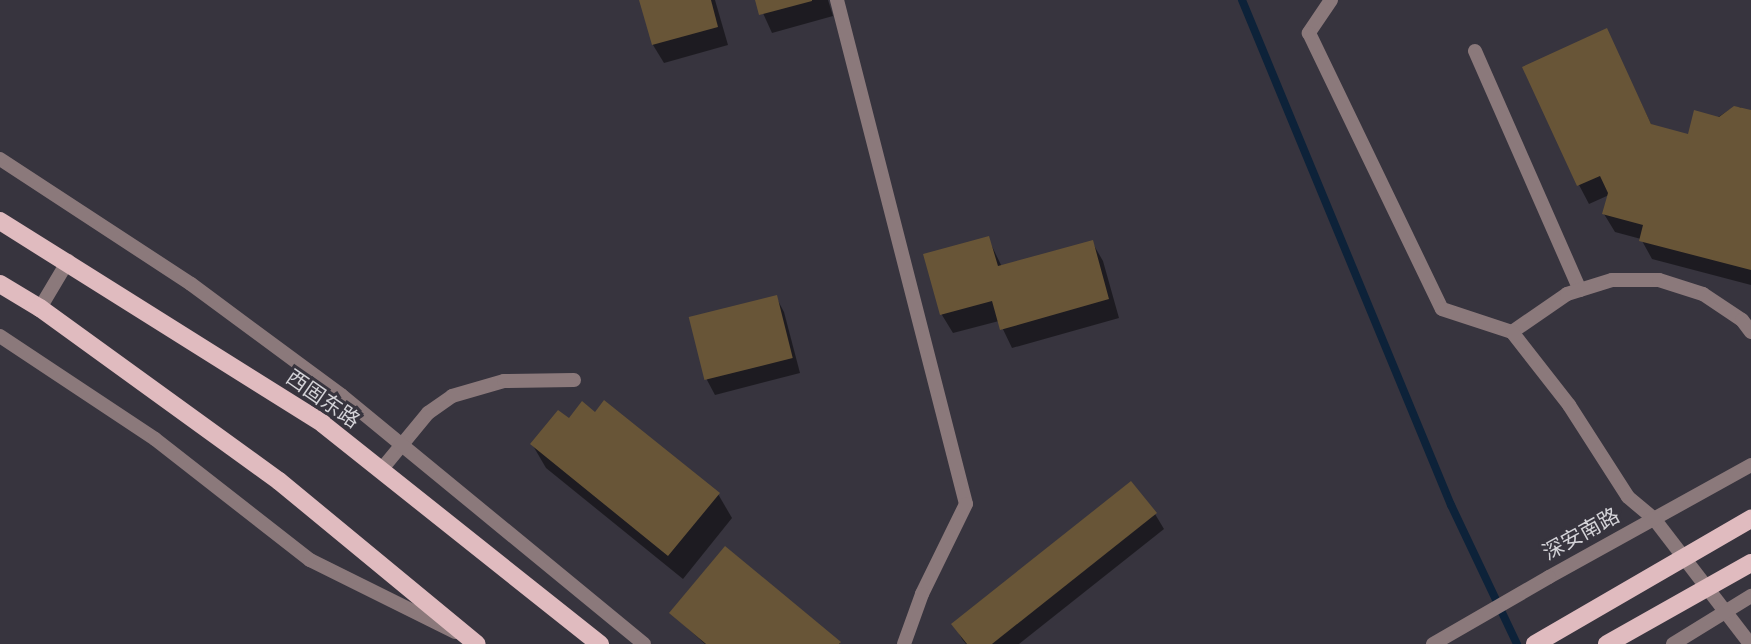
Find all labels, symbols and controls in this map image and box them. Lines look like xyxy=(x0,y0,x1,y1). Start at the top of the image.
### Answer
street label: 西固东路 xyxy=(281,365,365,433)
street label: 深安南路 xyxy=(1538,503,1624,565)

